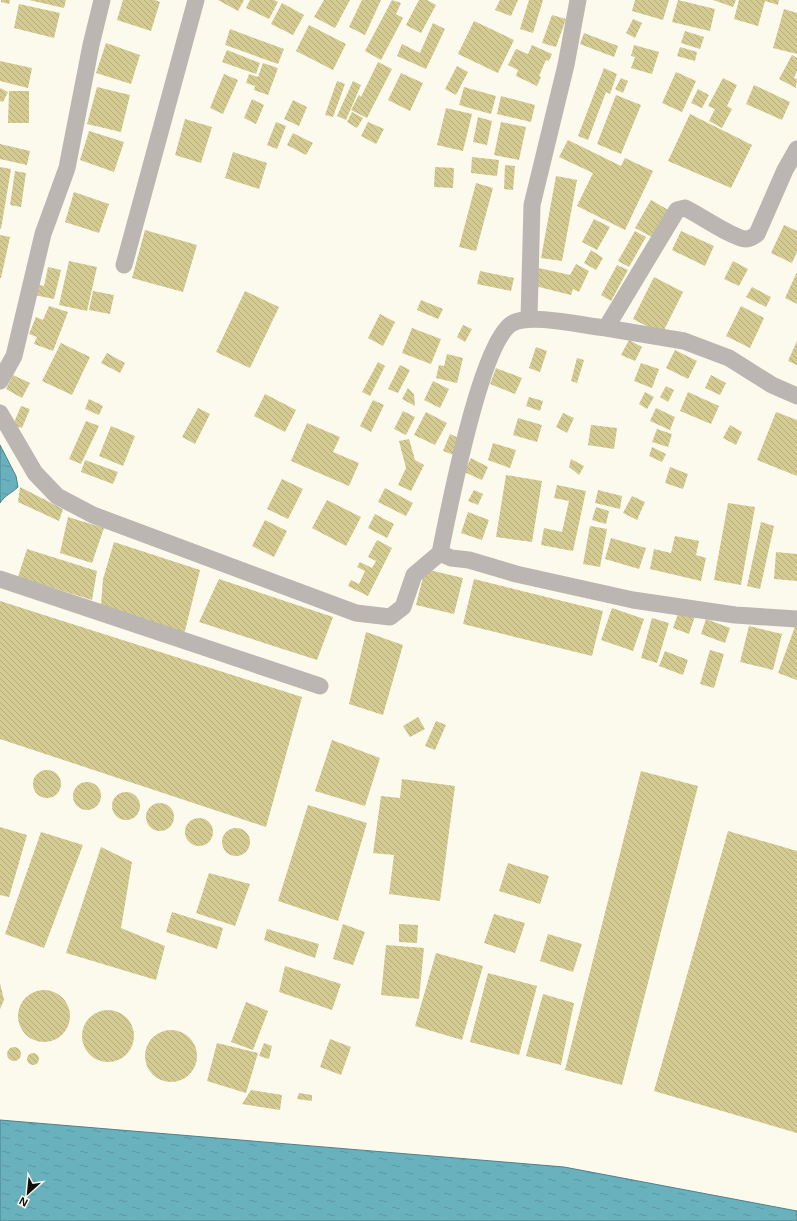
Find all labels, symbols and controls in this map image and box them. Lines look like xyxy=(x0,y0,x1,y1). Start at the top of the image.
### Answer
north arrow xyxy=(8,1173,48,1213)
text: N xyxy=(17,1195,30,1209)

